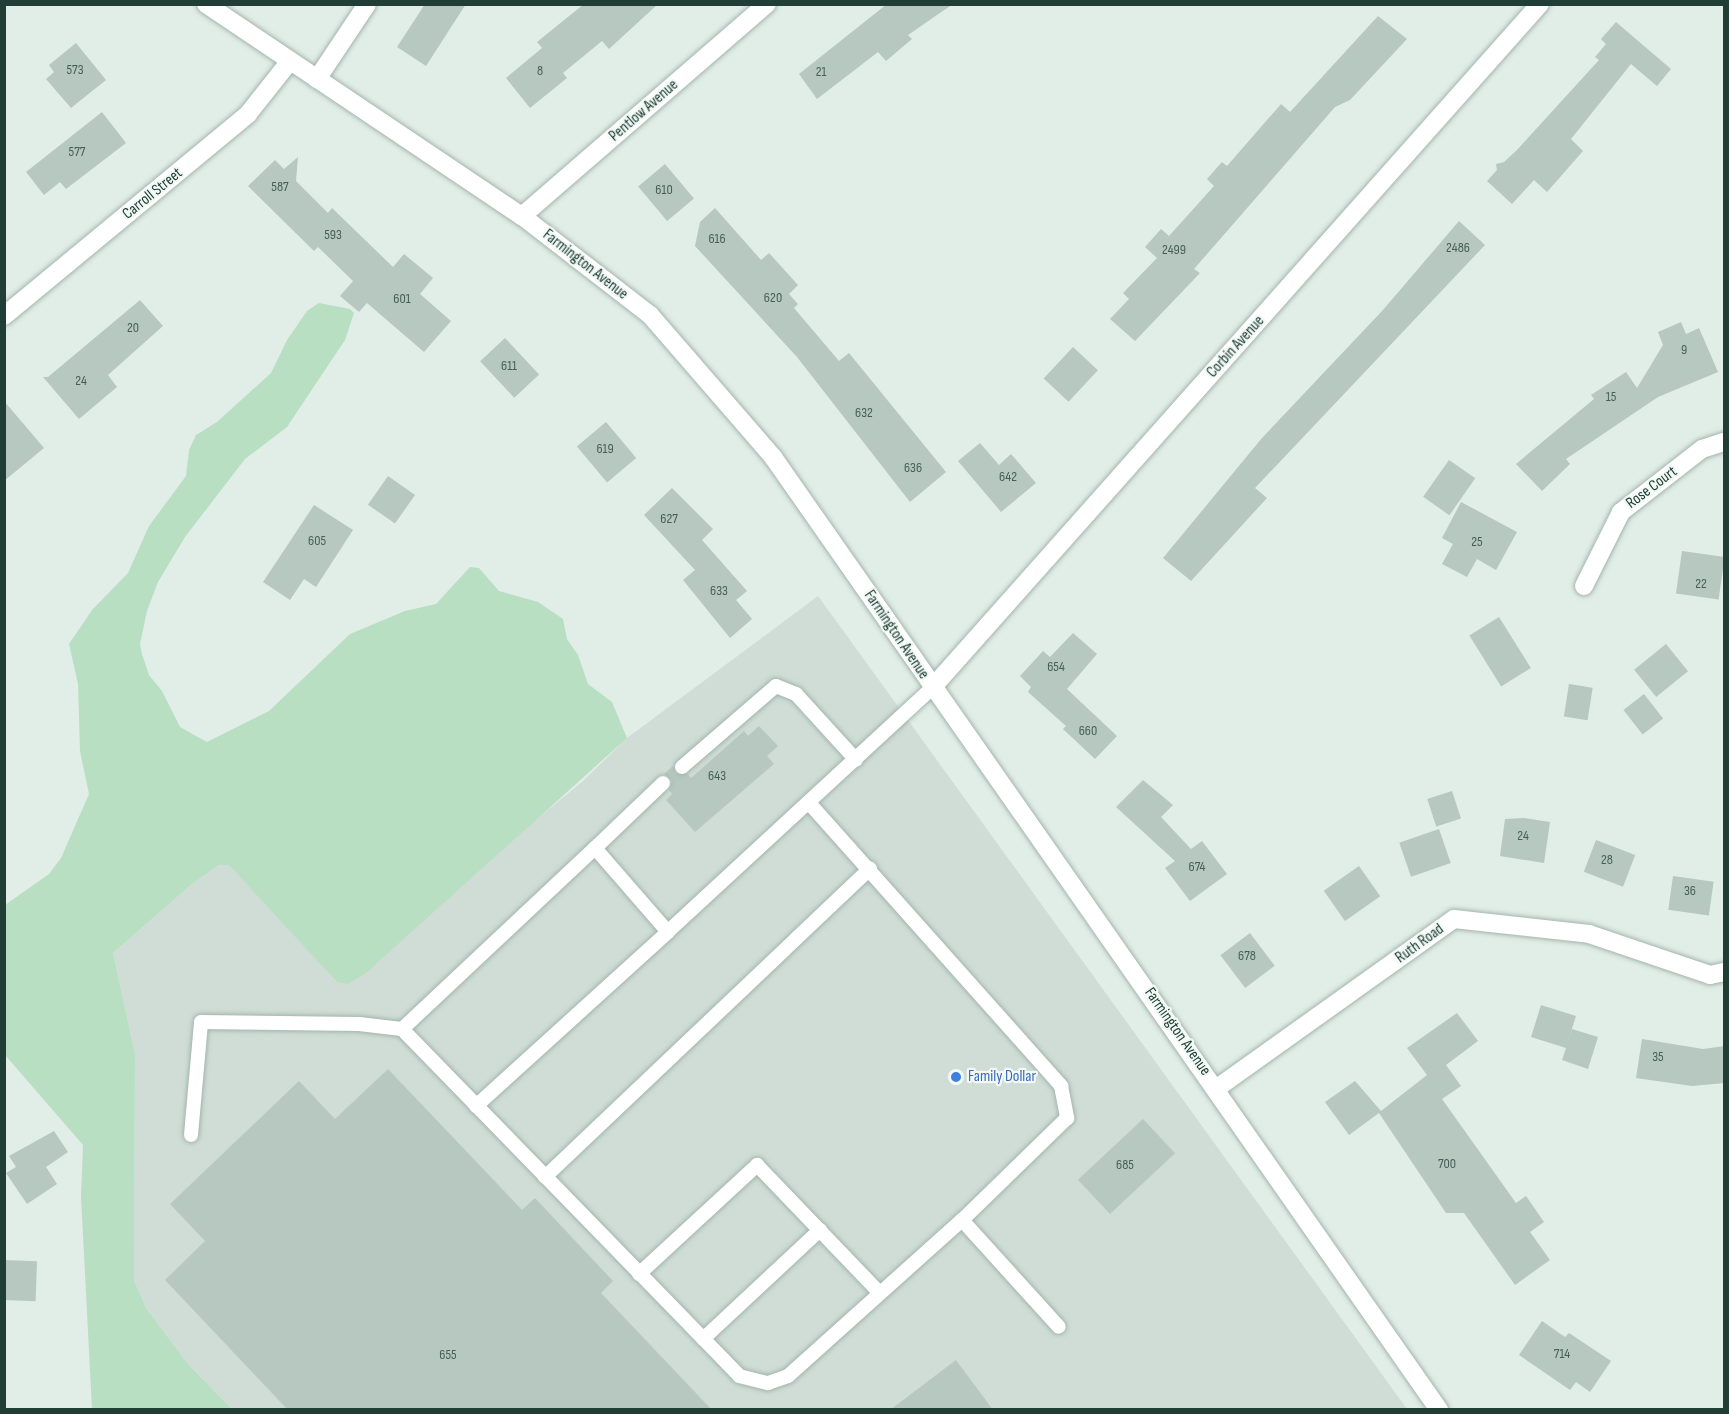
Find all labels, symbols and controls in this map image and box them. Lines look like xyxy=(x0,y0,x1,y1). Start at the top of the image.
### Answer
house number: 573 xyxy=(66,62,84,78)
house number: 8 xyxy=(537,63,543,79)
house number: 21 xyxy=(816,64,826,80)
street label: Pentlow Avenue xyxy=(606,76,682,146)
house number: 577 xyxy=(69,144,85,160)
street label: Carroll Street xyxy=(119,164,187,224)
house number: 587 xyxy=(271,179,289,195)
house number: 610 xyxy=(655,182,673,198)
street label: Farmington Avenue xyxy=(539,226,631,304)
house number: 593 xyxy=(324,227,342,243)
house number: 616 xyxy=(708,231,726,247)
house number: 2486 xyxy=(1446,240,1470,256)
house number: 2499 xyxy=(1162,242,1186,258)
house number: 620 xyxy=(764,290,782,306)
house number: 601 xyxy=(393,291,411,307)
street label: Corbin Avenue xyxy=(1203,312,1269,382)
house number: 20 xyxy=(127,320,139,336)
house number: 9 xyxy=(1681,342,1687,358)
house number: 611 xyxy=(501,358,517,374)
house number: 24 xyxy=(75,373,87,389)
house number: 15 xyxy=(1606,389,1616,405)
house number: 632 xyxy=(855,405,873,421)
house number: 619 xyxy=(596,441,614,457)
house number: 636 xyxy=(904,460,922,476)
street label: Rose Court xyxy=(1623,463,1681,513)
house number: 642 xyxy=(999,469,1017,485)
house number: 627 xyxy=(660,511,678,527)
house number: 605 xyxy=(308,533,326,549)
house number: 25 xyxy=(1471,534,1483,550)
house number: 22 xyxy=(1695,576,1707,592)
house number: 633 xyxy=(710,583,728,599)
street label: Farmington Avenue xyxy=(859,587,933,683)
house number: 654 xyxy=(1047,659,1065,675)
house number: 660 xyxy=(1079,723,1097,739)
house number: 643 xyxy=(708,768,726,784)
house number: 24 xyxy=(1517,828,1529,844)
house number: 28 xyxy=(1601,852,1613,868)
house number: 674 xyxy=(1189,859,1205,875)
house number: 36 xyxy=(1684,883,1696,899)
street label: Ruth Road xyxy=(1392,920,1448,968)
house number: 678 xyxy=(1238,948,1256,964)
street label: Farmington Avenue xyxy=(1140,984,1214,1080)
house number: 35 xyxy=(1652,1049,1664,1065)
place label: Family Dollar xyxy=(968,1067,1036,1087)
marker: Family Dollar xyxy=(949,1070,963,1084)
house number: 700 xyxy=(1438,1156,1456,1172)
house number: 685 xyxy=(1116,1157,1134,1173)
house number: 714 xyxy=(1554,1346,1570,1362)
house number: 655 xyxy=(439,1347,457,1363)

